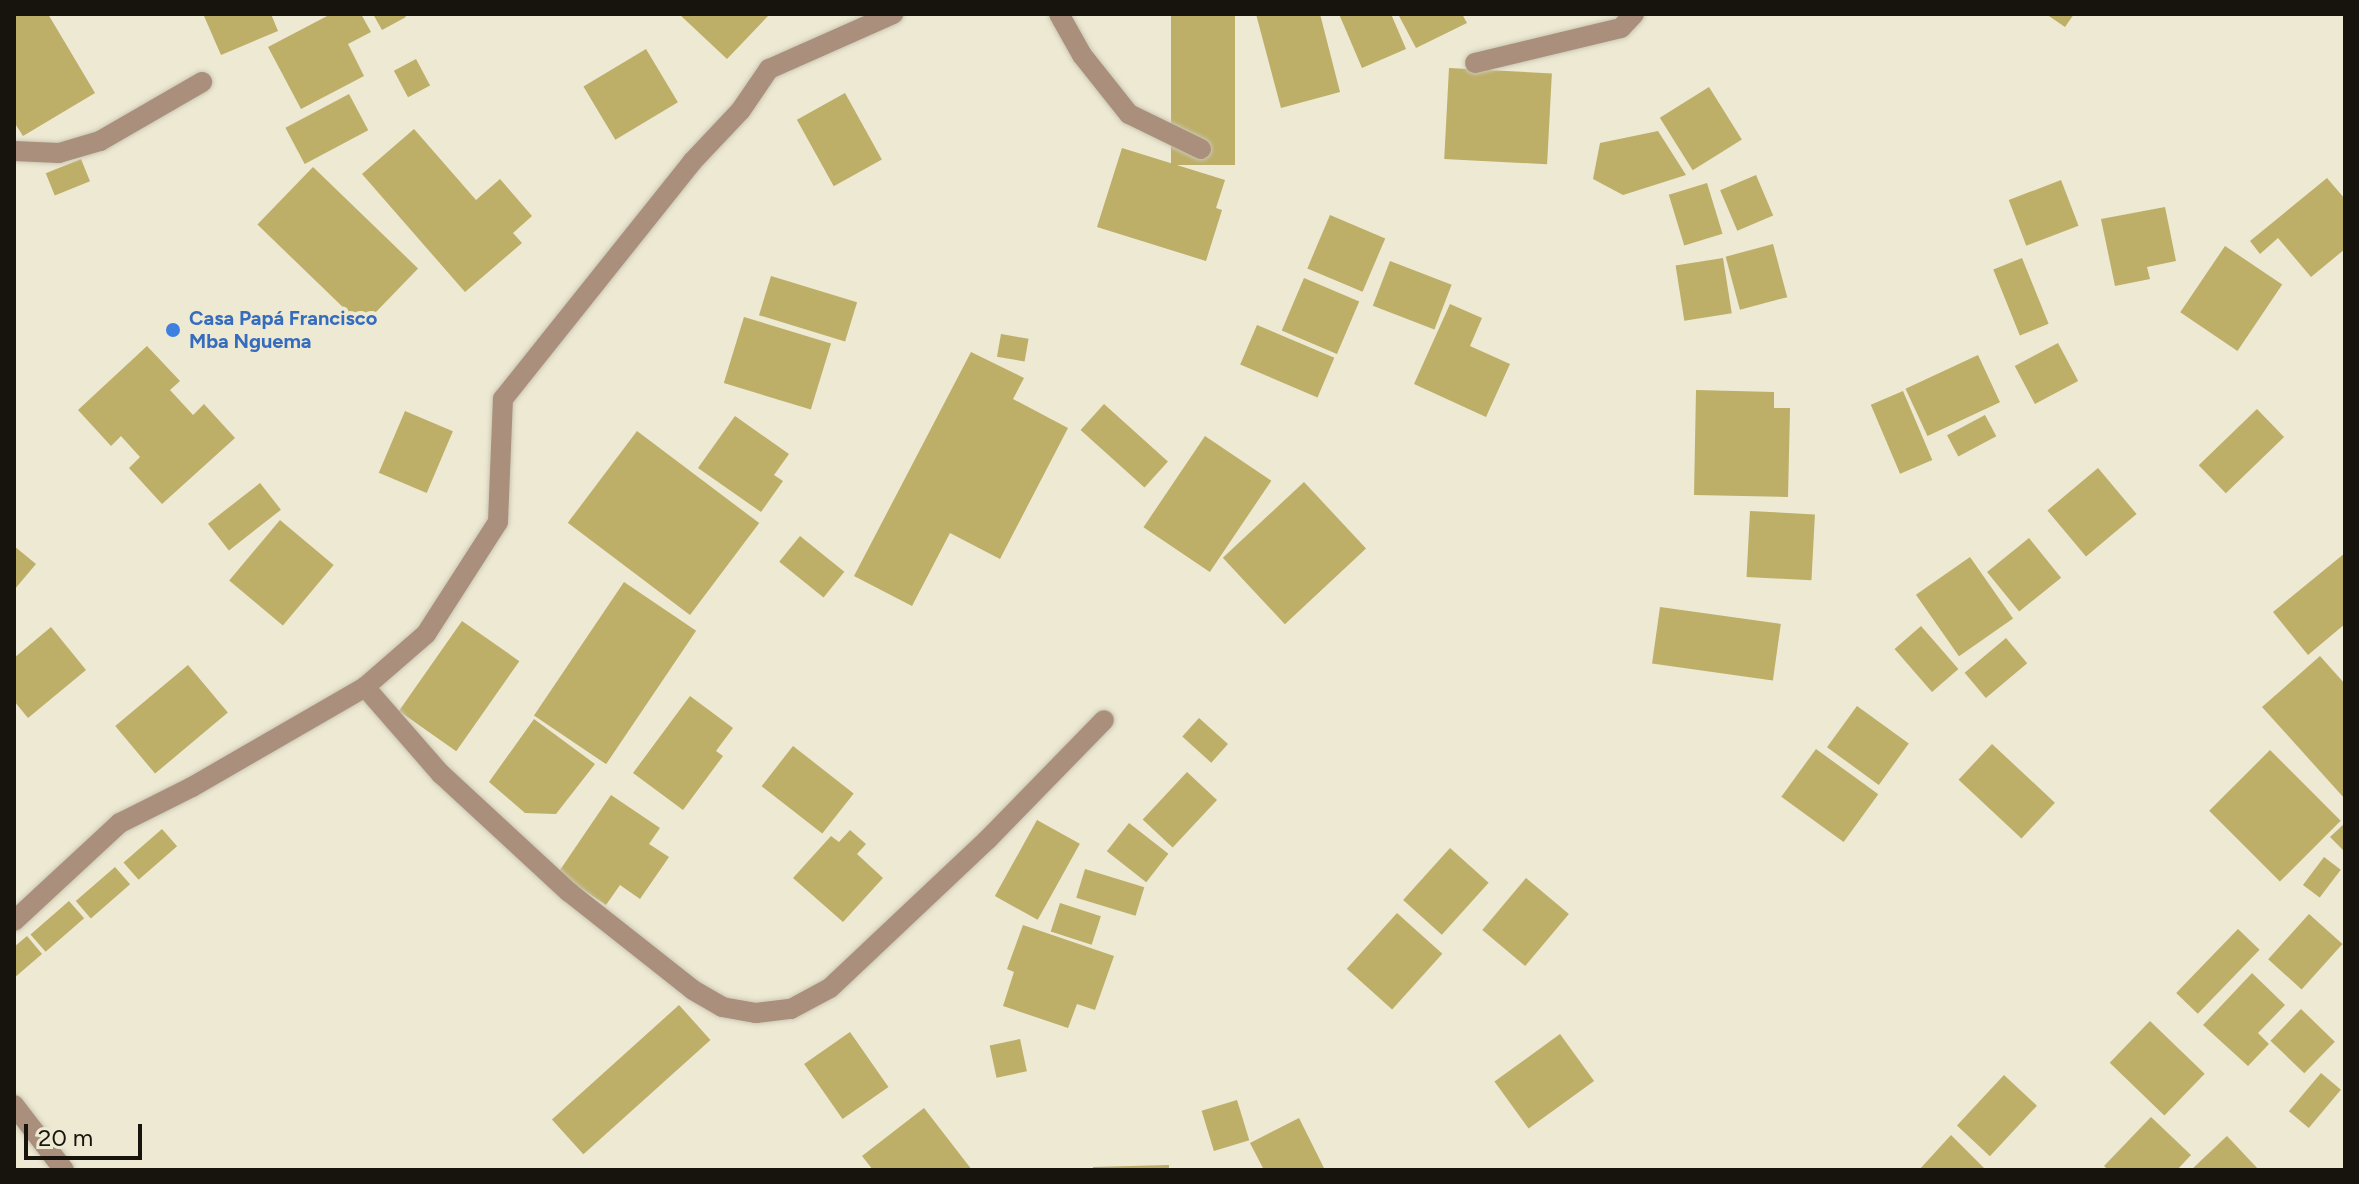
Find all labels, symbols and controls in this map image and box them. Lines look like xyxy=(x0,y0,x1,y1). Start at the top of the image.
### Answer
place label: Casa Papá Francisco Mba Nguema xyxy=(189,306,377,353)
marker: Casa Papá Francisco Mba Nguema xyxy=(164,321,182,339)
scale bar xyxy=(28,1108,146,1158)
text: 20 m xyxy=(38,1123,93,1152)

